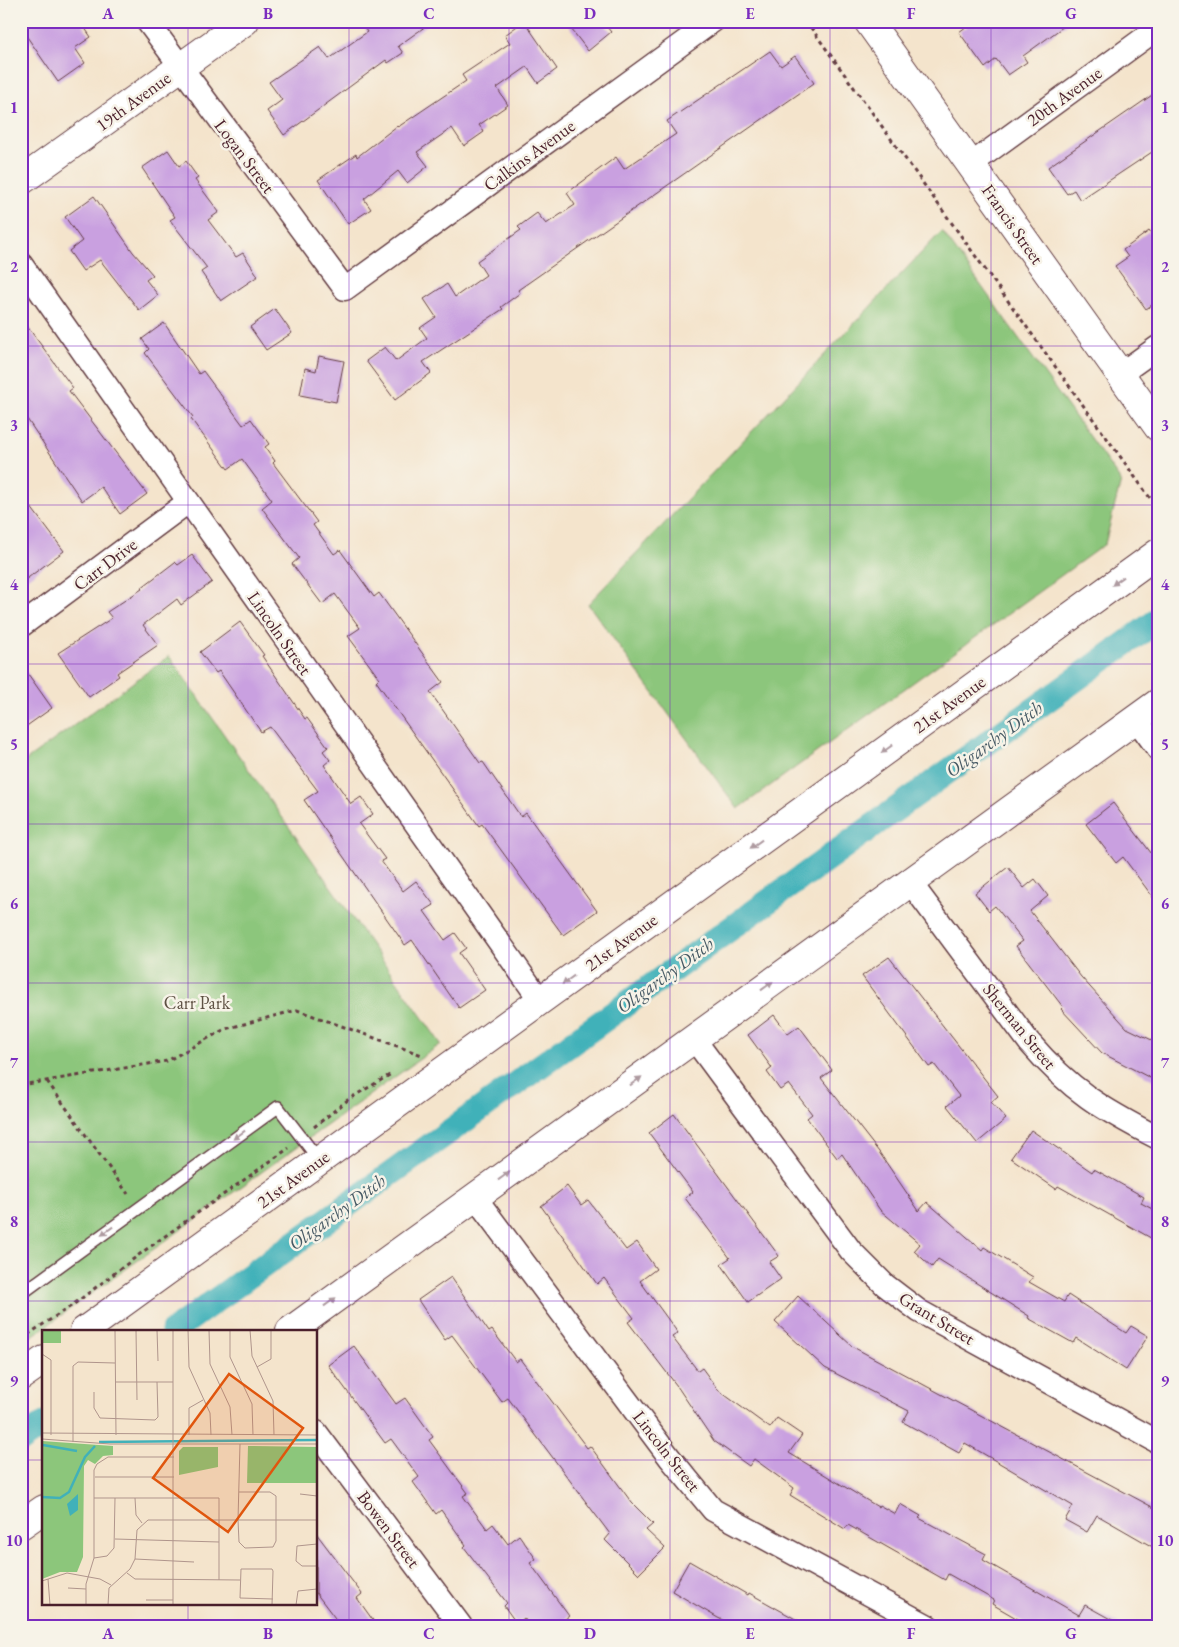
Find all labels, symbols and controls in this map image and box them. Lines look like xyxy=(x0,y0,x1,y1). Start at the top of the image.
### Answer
text: A xyxy=(101,3,114,24)
text: B xyxy=(263,3,273,24)
text: C xyxy=(423,3,435,24)
text: D xyxy=(584,3,596,24)
text: E xyxy=(745,3,755,24)
text: F xyxy=(907,3,916,24)
text: G xyxy=(1065,3,1077,24)
street label: 20th Avenue xyxy=(1022,61,1106,131)
street label: 19th Avenue xyxy=(91,66,175,136)
text: 1 xyxy=(10,97,18,118)
text: 1 xyxy=(1161,97,1169,118)
street label: Logan Street xyxy=(210,114,281,198)
street label: Calkins Avenue xyxy=(479,114,579,196)
street label: Francis Street xyxy=(977,179,1049,269)
text: 2 xyxy=(10,256,19,277)
text: 2 xyxy=(1161,256,1170,277)
text: 3 xyxy=(10,415,18,436)
text: 3 xyxy=(1161,415,1169,436)
street label: Carr Drive xyxy=(69,533,141,595)
text: 4 xyxy=(10,574,19,595)
text: 4 xyxy=(1161,574,1170,595)
one-way arrow xyxy=(1112,576,1125,587)
street label: Lincoln Street xyxy=(243,587,317,680)
street label: 21st Avenue xyxy=(908,670,990,738)
water label: Oligarchy Ditch xyxy=(940,695,1048,783)
text: 5 xyxy=(10,734,18,755)
text: 5 xyxy=(1161,734,1169,755)
one-way arrow xyxy=(881,744,894,754)
one-way arrow xyxy=(749,839,763,849)
text: 6 xyxy=(10,893,19,914)
text: 6 xyxy=(1161,893,1170,914)
street label: 21st Avenue xyxy=(580,908,662,976)
water label: Oligarchy Ditch xyxy=(611,931,719,1019)
one-way arrow xyxy=(561,975,574,985)
street label: Sherman Street xyxy=(978,978,1062,1074)
one-way arrow xyxy=(760,981,774,991)
park label: Carr Park xyxy=(164,991,231,1014)
text: 7 xyxy=(10,1052,19,1073)
text: 7 xyxy=(1161,1052,1170,1073)
one-way arrow xyxy=(629,1076,642,1086)
one-way arrow xyxy=(233,1130,246,1141)
street label: 21st Avenue xyxy=(252,1145,334,1213)
water label: Oligarchy Ditch xyxy=(283,1168,391,1256)
one-way arrow xyxy=(497,1171,511,1181)
text: 8 xyxy=(10,1211,18,1232)
text: 8 xyxy=(1161,1211,1169,1232)
one-way arrow xyxy=(100,1226,114,1236)
street label: Grant Street xyxy=(895,1286,979,1350)
one-way arrow xyxy=(323,1297,337,1307)
inset map xyxy=(42,1330,318,1604)
text: 9 xyxy=(10,1370,19,1391)
text: 9 xyxy=(1161,1370,1170,1391)
street label: Lincoln Street xyxy=(628,1406,706,1497)
street label: Bowen Street xyxy=(353,1486,426,1572)
text: 10 xyxy=(6,1530,23,1551)
text: 10 xyxy=(1157,1530,1174,1551)
text: A xyxy=(101,1623,114,1644)
text: B xyxy=(263,1623,273,1644)
text: C xyxy=(423,1623,435,1644)
text: D xyxy=(584,1623,596,1644)
text: E xyxy=(745,1623,755,1644)
text: F xyxy=(907,1623,916,1644)
text: G xyxy=(1065,1623,1077,1644)

